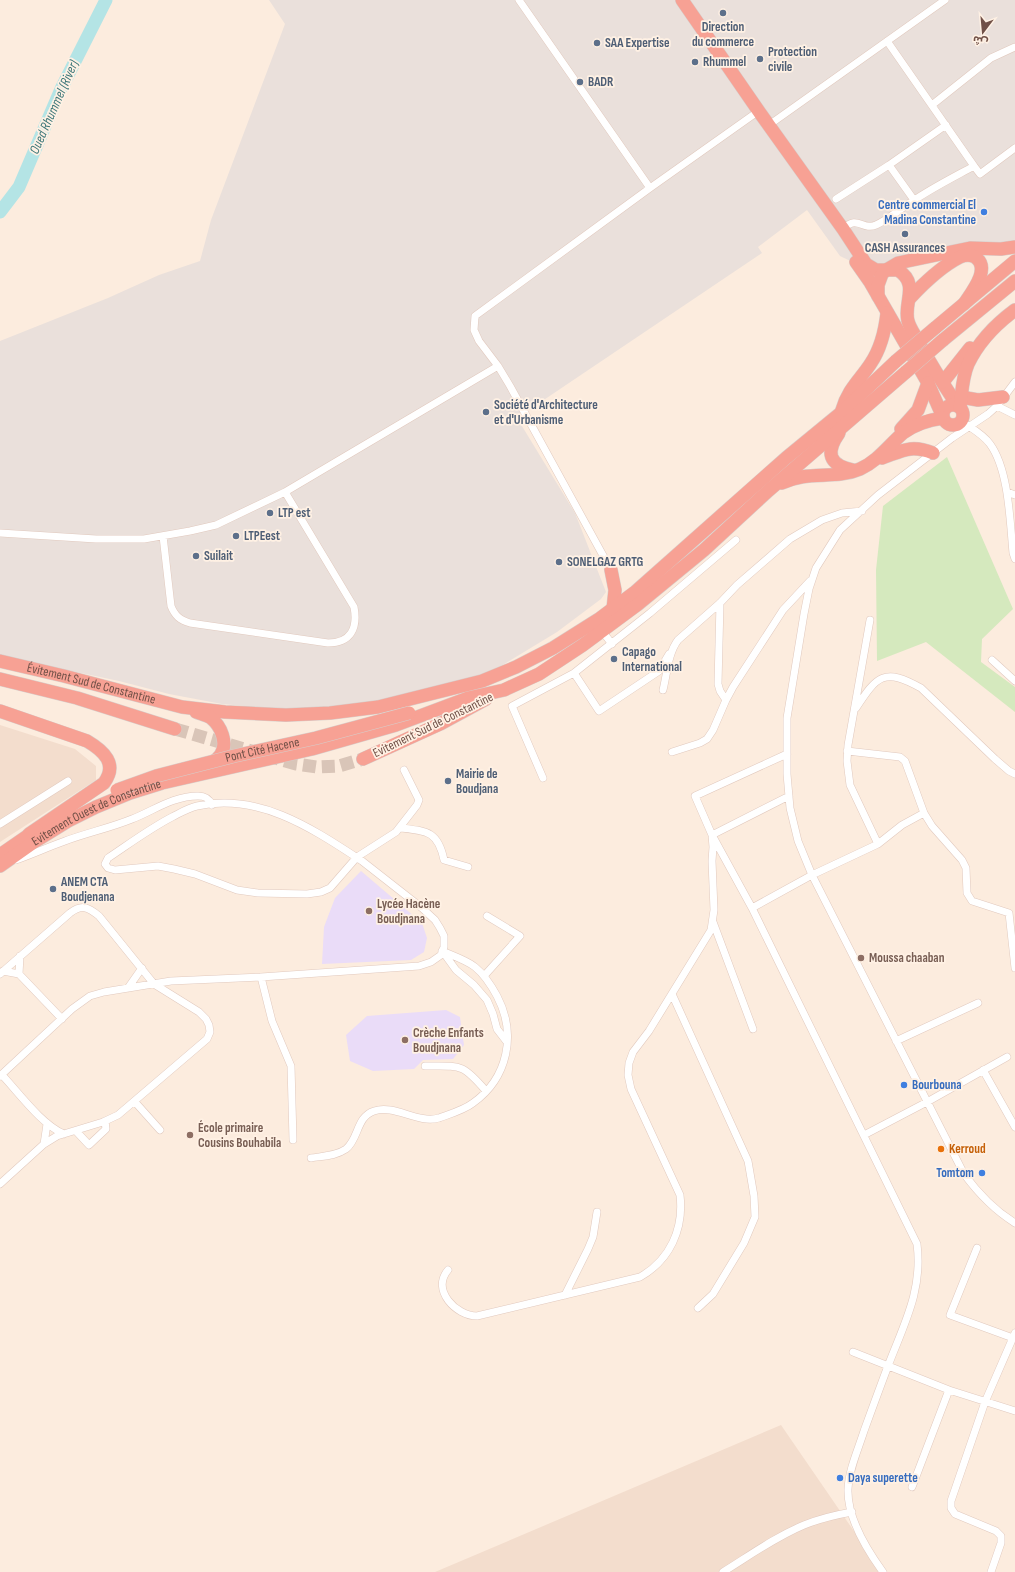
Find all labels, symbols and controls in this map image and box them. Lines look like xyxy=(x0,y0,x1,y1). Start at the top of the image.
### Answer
marker: Direction du commerce xyxy=(718,8,728,18)
north arrow xyxy=(963,12,1003,52)
place label: Direction du commerce xyxy=(692,19,755,50)
text: ش xyxy=(971,33,989,49)
place label: SAA Expertise xyxy=(605,35,670,51)
marker: SAA Expertise xyxy=(592,38,602,48)
place label: Protection civile xyxy=(768,44,817,75)
place label: Rhummel xyxy=(703,54,747,70)
marker: Protection civile xyxy=(755,54,765,64)
water label: Oued Rhummel (River) xyxy=(26,56,83,157)
marker: Rhummel xyxy=(690,57,700,67)
place label: BADR xyxy=(588,74,614,90)
marker: BADR xyxy=(575,77,585,87)
place label: Centre commercial El Madina Constantine xyxy=(878,197,976,228)
marker: Centre commercial El Madina Constantine xyxy=(979,207,989,217)
marker: CASH Assurances xyxy=(900,229,910,239)
place label: CASH Assurances xyxy=(865,240,945,256)
place label: Société d'Architecture et d'Urbanisme xyxy=(494,397,598,428)
marker: Société d'Architecture et d'Urbanisme xyxy=(481,407,491,417)
place label: LTP est xyxy=(278,505,311,521)
marker: LTP est xyxy=(265,508,275,518)
place label: LTPEest xyxy=(244,528,281,544)
marker: LTPEest xyxy=(231,531,241,541)
place label: Suilait xyxy=(204,548,234,564)
marker: Suilait xyxy=(191,551,201,561)
place label: SONELGAZ GRTG xyxy=(567,554,644,570)
marker: SONELGAZ GRTG xyxy=(554,557,564,567)
place label: Capago International xyxy=(622,644,682,675)
marker: Capago International xyxy=(609,654,619,664)
street label: Évitement Sud de Constantine xyxy=(25,660,157,708)
street label: Evitement Sud de Constantine xyxy=(370,689,496,761)
street label: Pont Cité Hacene xyxy=(224,734,301,766)
place label: Mairie de Boudjana xyxy=(456,766,498,797)
street label: Evitement Ouest de Constantine xyxy=(29,776,163,850)
marker: Mairie de Boudjana xyxy=(443,776,453,786)
place label: ANEM CTA Boudjenana xyxy=(60,874,115,905)
marker: ANEM CTA Boudjenana xyxy=(48,884,58,894)
place label: Lycée Hacène Boudjnana xyxy=(377,896,441,927)
marker: Lycée Hacène Boudjnana xyxy=(364,906,374,916)
place label: Moussa chaaban xyxy=(869,950,945,966)
marker: Moussa chaaban xyxy=(856,953,866,963)
place label: Crèche Enfants Boudjnana xyxy=(413,1025,484,1056)
marker: Crèche Enfants Boudjnana xyxy=(400,1035,410,1045)
place label: Bourbouna xyxy=(912,1077,962,1093)
marker: Bourbouna xyxy=(899,1080,909,1090)
place label: École primaire Cousins Bouhabila xyxy=(198,1120,281,1151)
marker: École primaire Cousins Bouhabila xyxy=(185,1130,195,1140)
place label: Kerroud xyxy=(949,1141,986,1157)
marker: Kerroud xyxy=(936,1144,946,1154)
place label: Tomtom xyxy=(936,1165,974,1181)
marker: Tomtom xyxy=(977,1168,987,1178)
place label: Daya superette xyxy=(848,1470,918,1486)
marker: Daya superette xyxy=(835,1473,845,1483)

